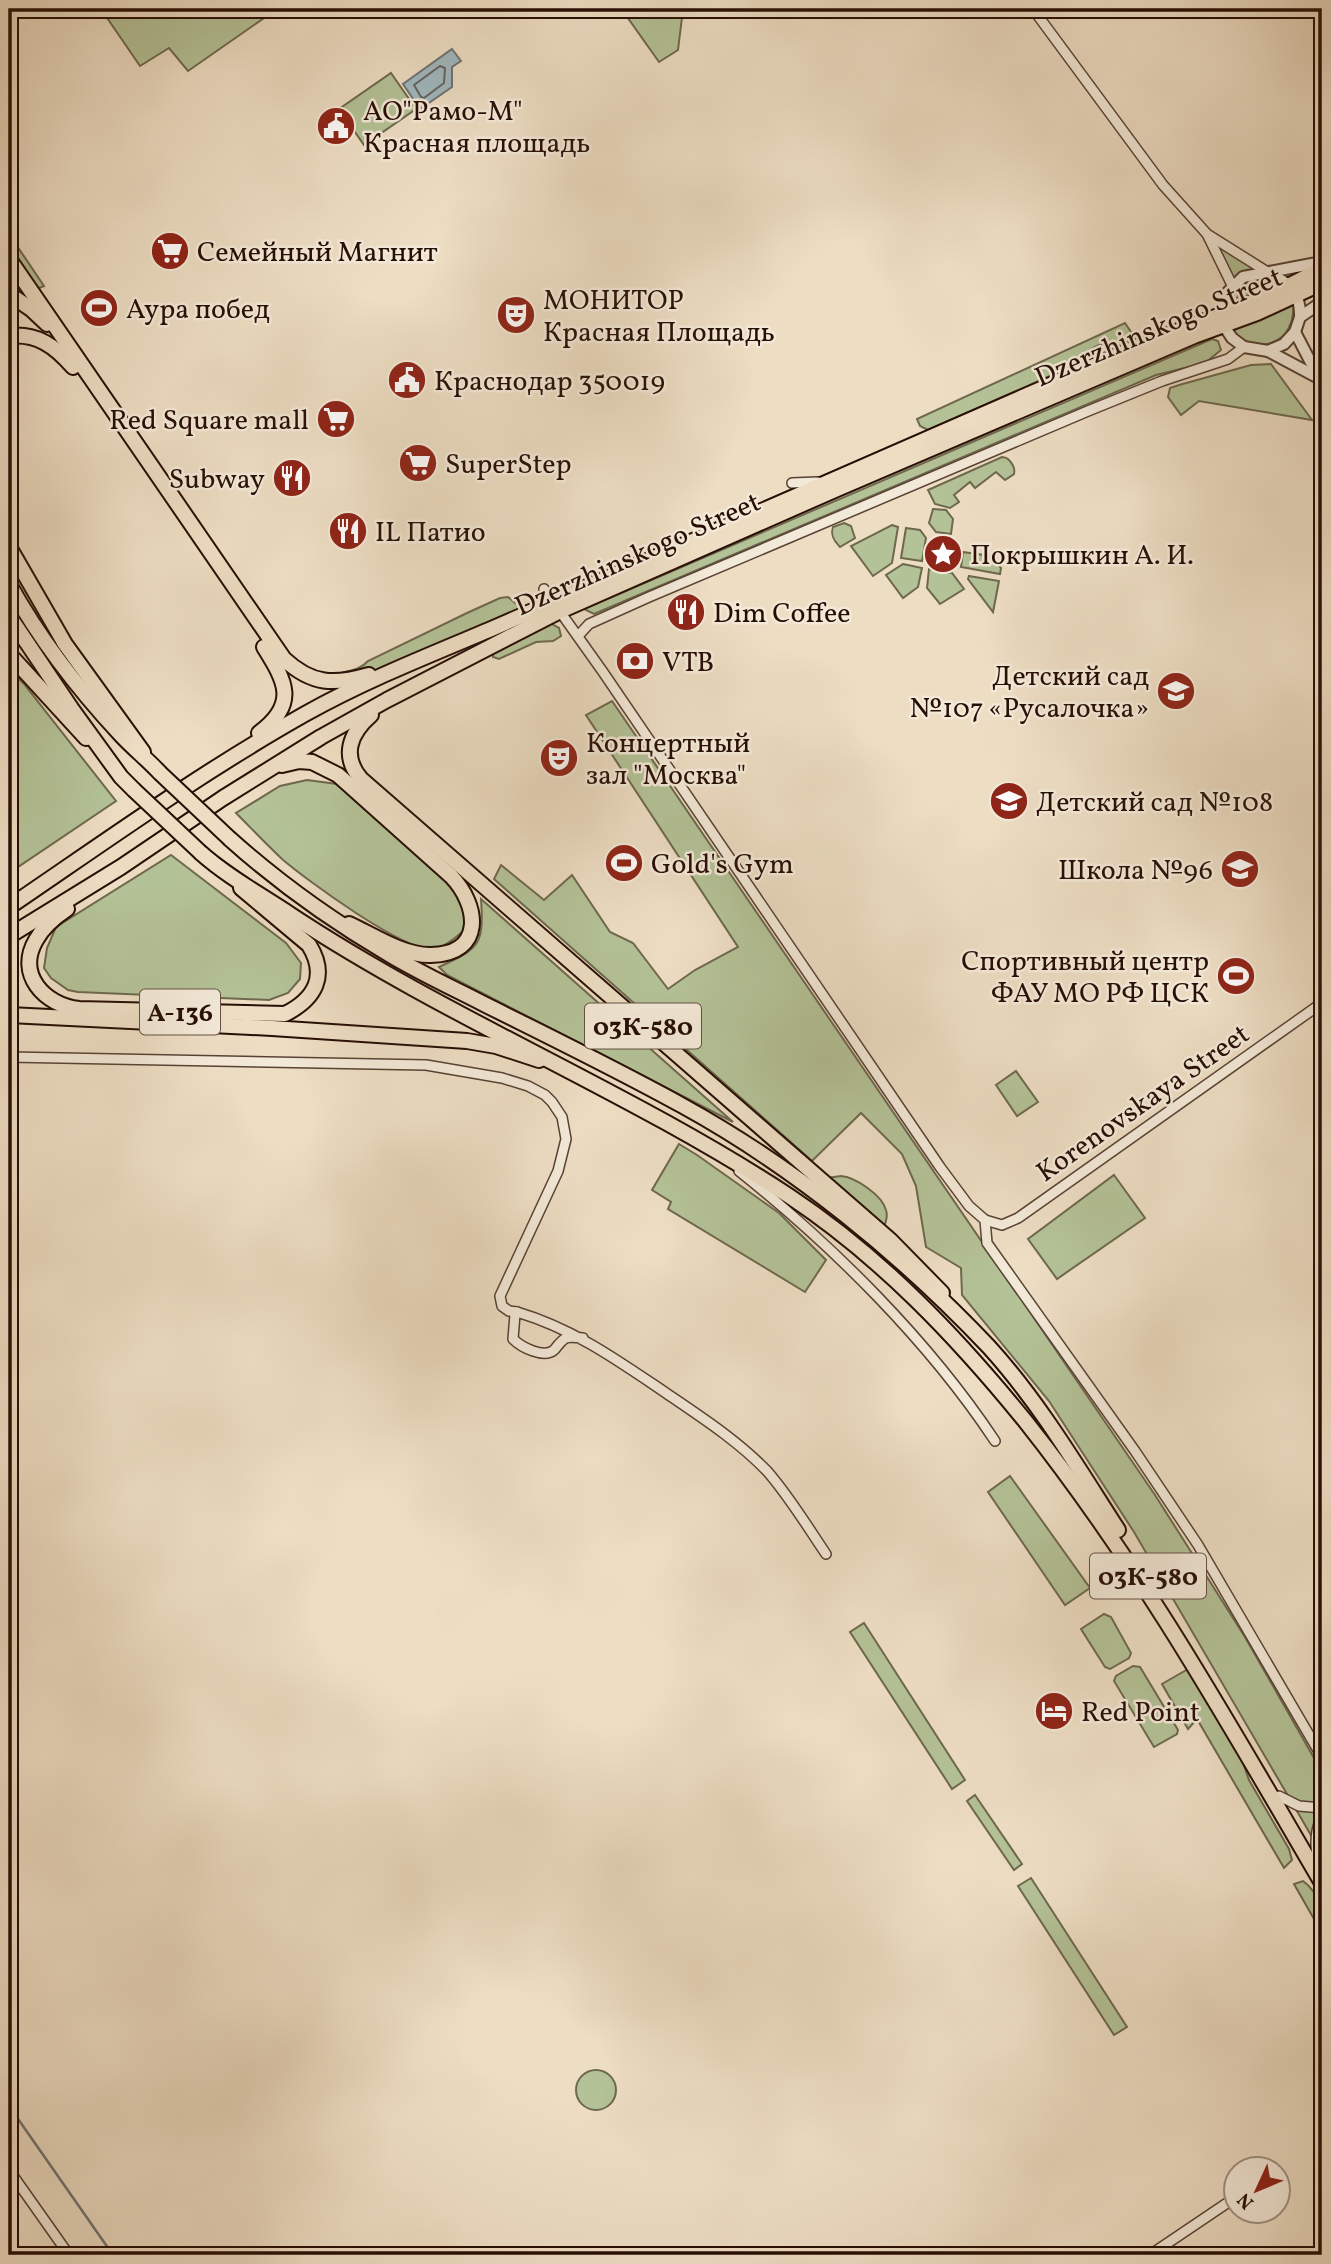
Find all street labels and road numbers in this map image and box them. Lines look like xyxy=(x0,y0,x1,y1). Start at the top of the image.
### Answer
street label: Dzerzhinskogo Street xyxy=(1029,259,1289,398)
street label: Dzerzhinskogo Street xyxy=(509,484,767,627)
road number: А-136 xyxy=(140,990,220,1035)
road number: 03К-580 xyxy=(585,1004,701,1049)
street label: Korenovskaya Street xyxy=(1029,1016,1258,1192)
road number: 03К-580 xyxy=(1090,1554,1206,1598)

